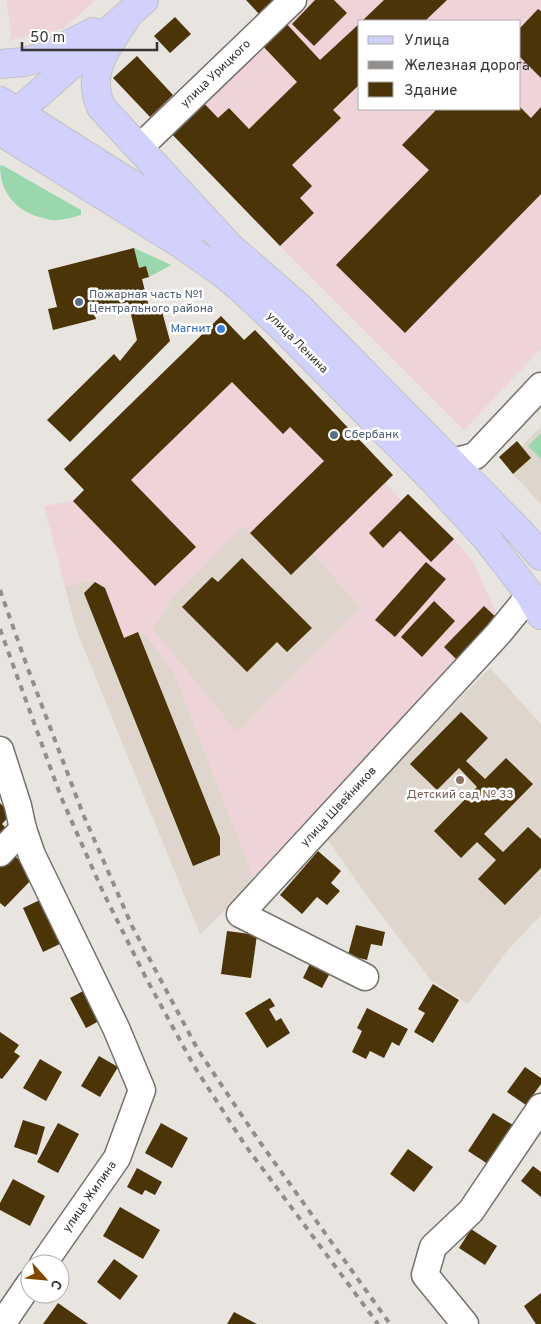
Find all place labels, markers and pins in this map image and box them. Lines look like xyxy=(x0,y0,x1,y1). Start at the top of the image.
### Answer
place label: Пожарная часть №1 Центрального района xyxy=(89,287,213,317)
marker: Пожарная часть №1 Центрального района xyxy=(73,296,85,308)
place label: Магнит xyxy=(170,321,212,337)
marker: Магнит xyxy=(215,323,227,335)
place label: Сбербанк xyxy=(344,427,399,443)
marker: Сбербанк xyxy=(328,429,340,441)
marker: Детский сад № 33 xyxy=(454,774,466,786)
place label: Детский сад № 33 xyxy=(407,787,513,803)

